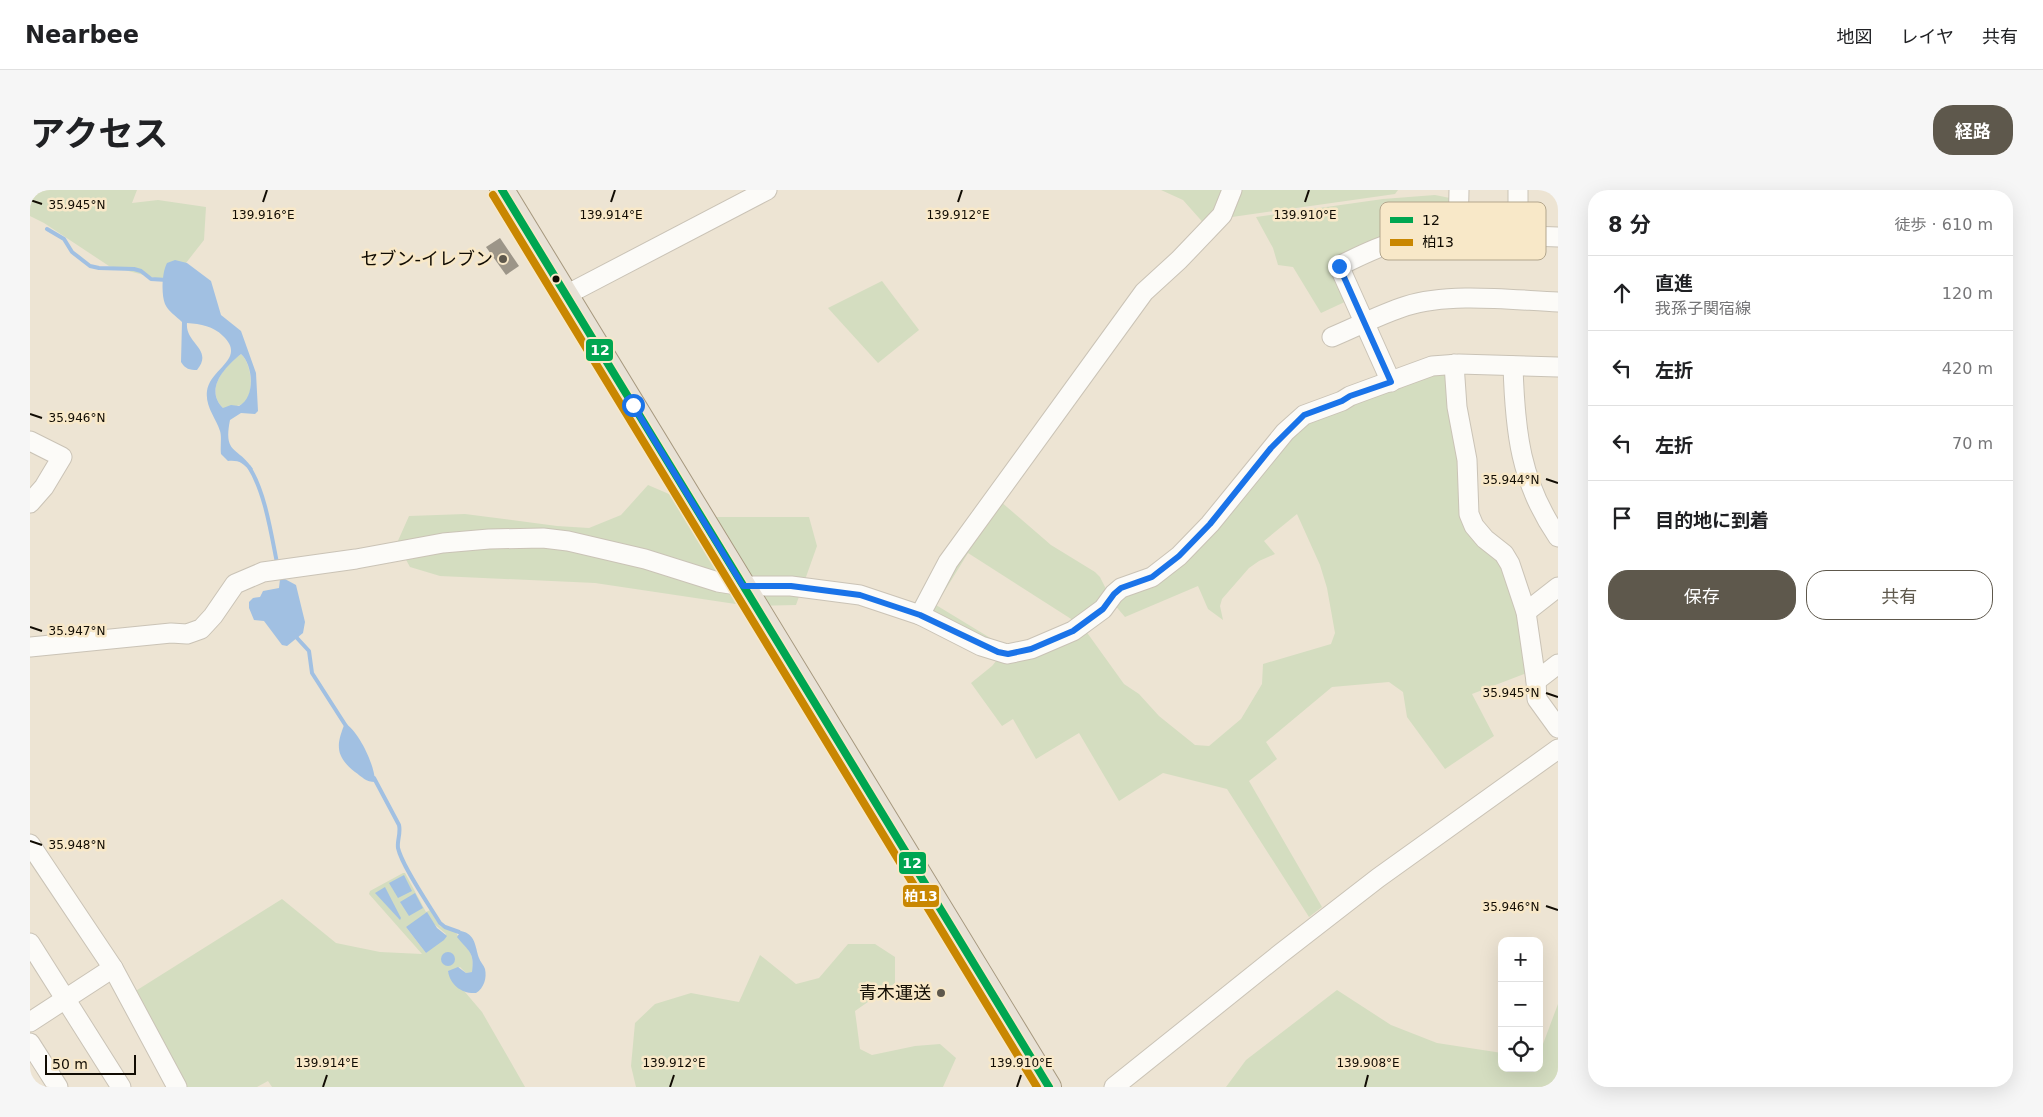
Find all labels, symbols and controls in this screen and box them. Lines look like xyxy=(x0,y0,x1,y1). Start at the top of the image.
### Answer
text: Nearbee xyxy=(25,21,139,49)
text: 地図 xyxy=(1837,26,1873,47)
text: レイヤ xyxy=(1901,26,1954,47)
text: 共有 xyxy=(1982,26,2018,47)
button: 経路 xyxy=(1933,105,2013,155)
text: アクセス xyxy=(30,114,168,154)
text: 35.945°N xyxy=(49,198,105,212)
legend xyxy=(1380,202,1546,260)
text: 139.916°E xyxy=(231,208,295,222)
text: 139.914°E xyxy=(579,208,643,222)
text: 139.912°E xyxy=(926,208,990,222)
text: 139.910°E xyxy=(1273,208,1337,222)
text: 12 xyxy=(1422,212,1440,228)
text: 8 分 xyxy=(1608,213,1651,237)
text: 徒歩 · 610 m xyxy=(1895,215,1993,234)
text: 柏13 xyxy=(1422,234,1454,250)
place label: セブン-イレブン xyxy=(361,248,493,269)
marker: セブン-イレブン xyxy=(497,253,509,265)
route end xyxy=(1328,255,1351,278)
text: 直進 xyxy=(1655,272,1693,294)
unlabelled marker xyxy=(551,274,561,284)
icon: ahead xyxy=(1608,279,1636,307)
text: 120 m xyxy=(1942,284,1993,303)
text: 我孫子関宿線 xyxy=(1655,299,1751,318)
line badge: 12 xyxy=(585,338,614,362)
text: 12 xyxy=(590,342,610,358)
icon: left xyxy=(1608,354,1636,382)
text: 左折 xyxy=(1655,359,1693,381)
text: 420 m xyxy=(1942,359,1993,378)
route start xyxy=(622,394,645,417)
text: 35.946°N xyxy=(49,411,105,425)
icon: left xyxy=(1608,429,1636,457)
text: 左折 xyxy=(1655,434,1693,456)
text: 70 m xyxy=(1952,434,1993,453)
text: 35.944°N xyxy=(1483,473,1539,487)
icon: arrive xyxy=(1608,504,1636,532)
text: 目的地に到着 xyxy=(1655,509,1769,531)
button: 保存 xyxy=(1608,570,1796,620)
button: 共有 xyxy=(1806,570,1993,620)
text: 35.947°N xyxy=(49,624,105,638)
text: 35.945°N xyxy=(1483,686,1539,700)
text: 35.948°N xyxy=(49,838,105,852)
line badge: 12 xyxy=(898,851,927,875)
text: 12 xyxy=(902,855,922,871)
line badge: 柏13 xyxy=(902,884,940,908)
text: 柏13 xyxy=(904,888,938,904)
text: 35.946°N xyxy=(1483,900,1539,914)
map controls xyxy=(1498,937,1543,1072)
button: + xyxy=(1498,937,1543,982)
place label: 青木運送 xyxy=(859,982,931,1003)
button: − xyxy=(1498,982,1543,1027)
marker: 青木運送 xyxy=(935,987,947,999)
button: locate xyxy=(1498,1027,1543,1072)
scale bar xyxy=(45,1052,136,1075)
text: 50 m xyxy=(52,1056,88,1072)
text: 139.914°E xyxy=(295,1056,359,1070)
text: 139.912°E xyxy=(642,1056,706,1070)
text: 139.910°E xyxy=(989,1056,1053,1070)
text: 139.908°E xyxy=(1336,1056,1400,1070)

